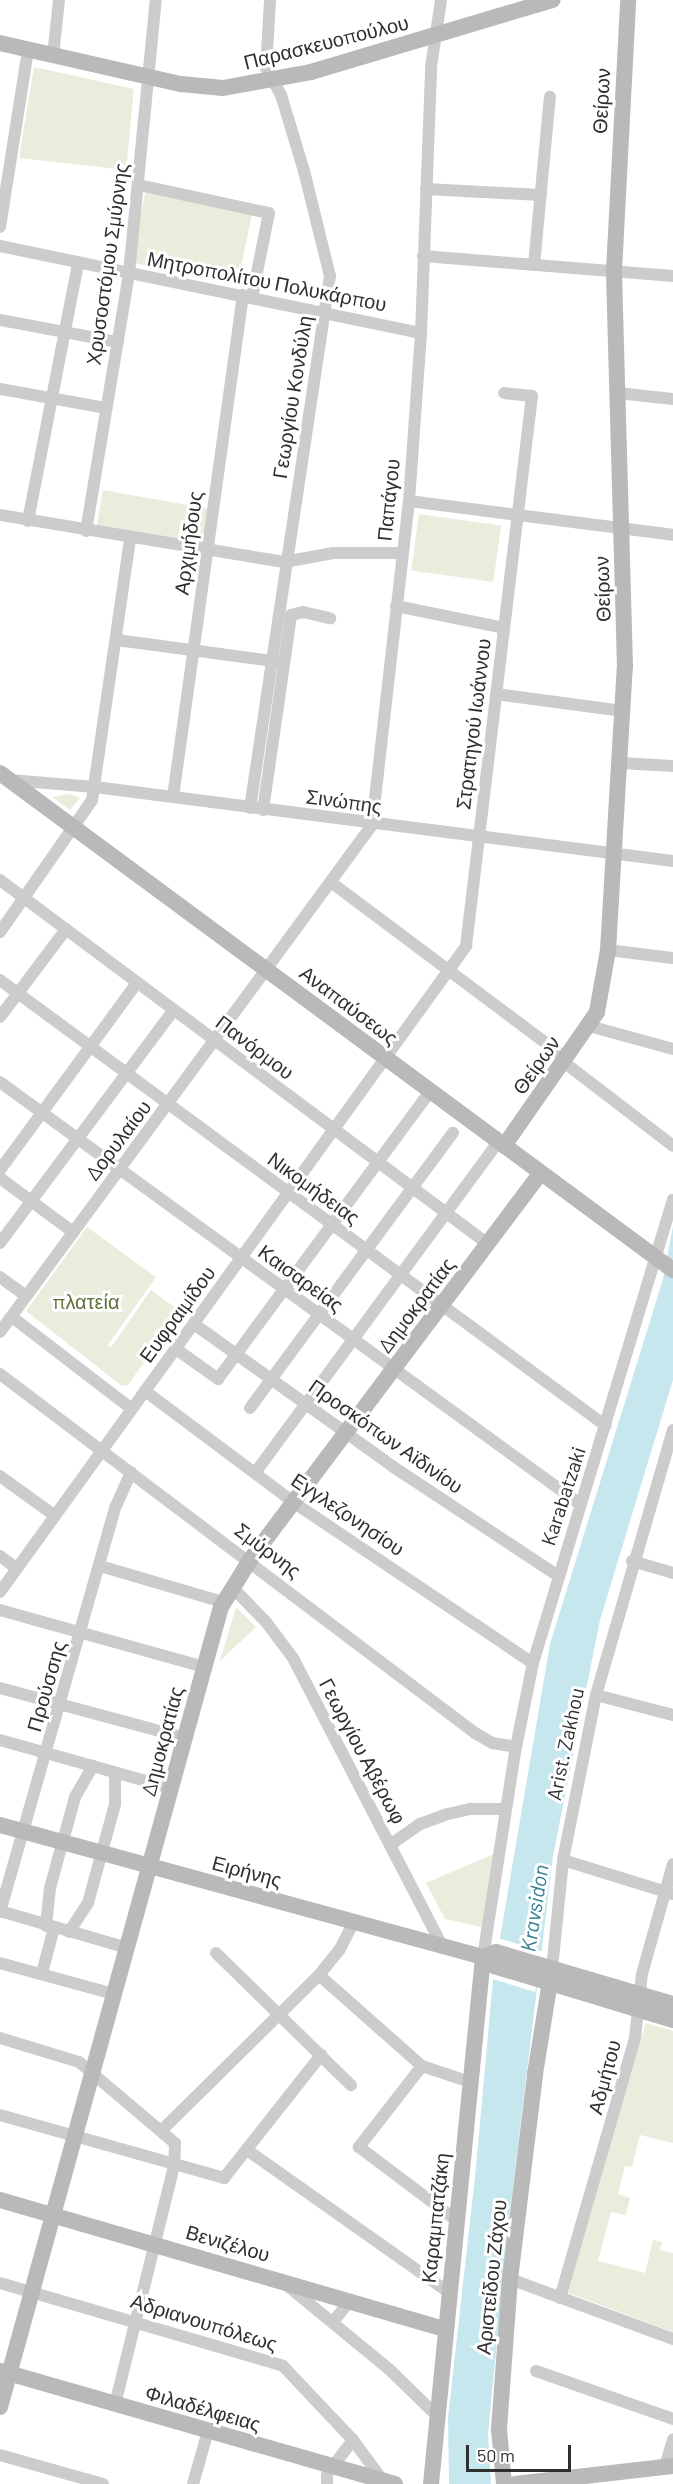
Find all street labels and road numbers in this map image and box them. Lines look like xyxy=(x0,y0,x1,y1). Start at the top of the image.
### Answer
street label: Παρασκευοπούλου xyxy=(241,10,411,74)
street label: Θείρων xyxy=(587,67,615,135)
street label: Χρυσοστόμου Σμύρνης xyxy=(81,161,133,367)
street label: Μητροπολίτου Πολυκάρπου xyxy=(145,246,389,316)
street label: Γεωργίου Κονδύλη xyxy=(267,314,317,480)
street label: Παπάγου xyxy=(372,458,404,542)
street label: Αρχιμήδους xyxy=(169,490,207,596)
street label: Θείρων xyxy=(589,556,615,622)
street label: Στρατηγού Ιωάννου xyxy=(451,637,495,811)
street label: Σινώπης xyxy=(305,784,383,818)
street label: Αναπαύσεως xyxy=(295,960,403,1050)
street label: Πανόρμου xyxy=(211,1010,299,1084)
street label: Θείρων xyxy=(507,1031,565,1099)
street label: Δορυλαίου xyxy=(80,1095,156,1185)
street label: Νικομήδειας xyxy=(263,1147,365,1229)
street label: Καισαρείας xyxy=(254,1239,348,1317)
street label: Δημοκρατίας xyxy=(373,1253,459,1357)
street label: Ευφραιμίδου xyxy=(134,1261,220,1367)
street label: Προσκόπων Αϊδινίου xyxy=(304,1374,468,1498)
street label: Karabatzaki xyxy=(536,1444,590,1548)
street label: Εγγλεζονησίου xyxy=(287,1467,409,1561)
street label: Σμύρνης xyxy=(230,1517,306,1583)
street label: Προύσσης xyxy=(22,1638,70,1734)
street label: Γεωργίου Αβέρωφ xyxy=(315,1674,411,1828)
street label: Δημοκρατίας xyxy=(136,1684,188,1798)
street label: Arist. Zakhou xyxy=(541,1686,589,1802)
street label: Ειρήνης xyxy=(210,1850,284,1892)
street label: Αδμήτου xyxy=(583,2037,625,2117)
street label: Καραμπατζάκη xyxy=(416,2152,454,2284)
street label: Αριστείδου Ζάχου xyxy=(471,2198,511,2356)
street label: Βενιζέλου xyxy=(183,2220,273,2266)
street label: Αδριανουπόλεως xyxy=(128,2288,280,2356)
street label: Φιλαδέλφειας xyxy=(143,2380,263,2436)

